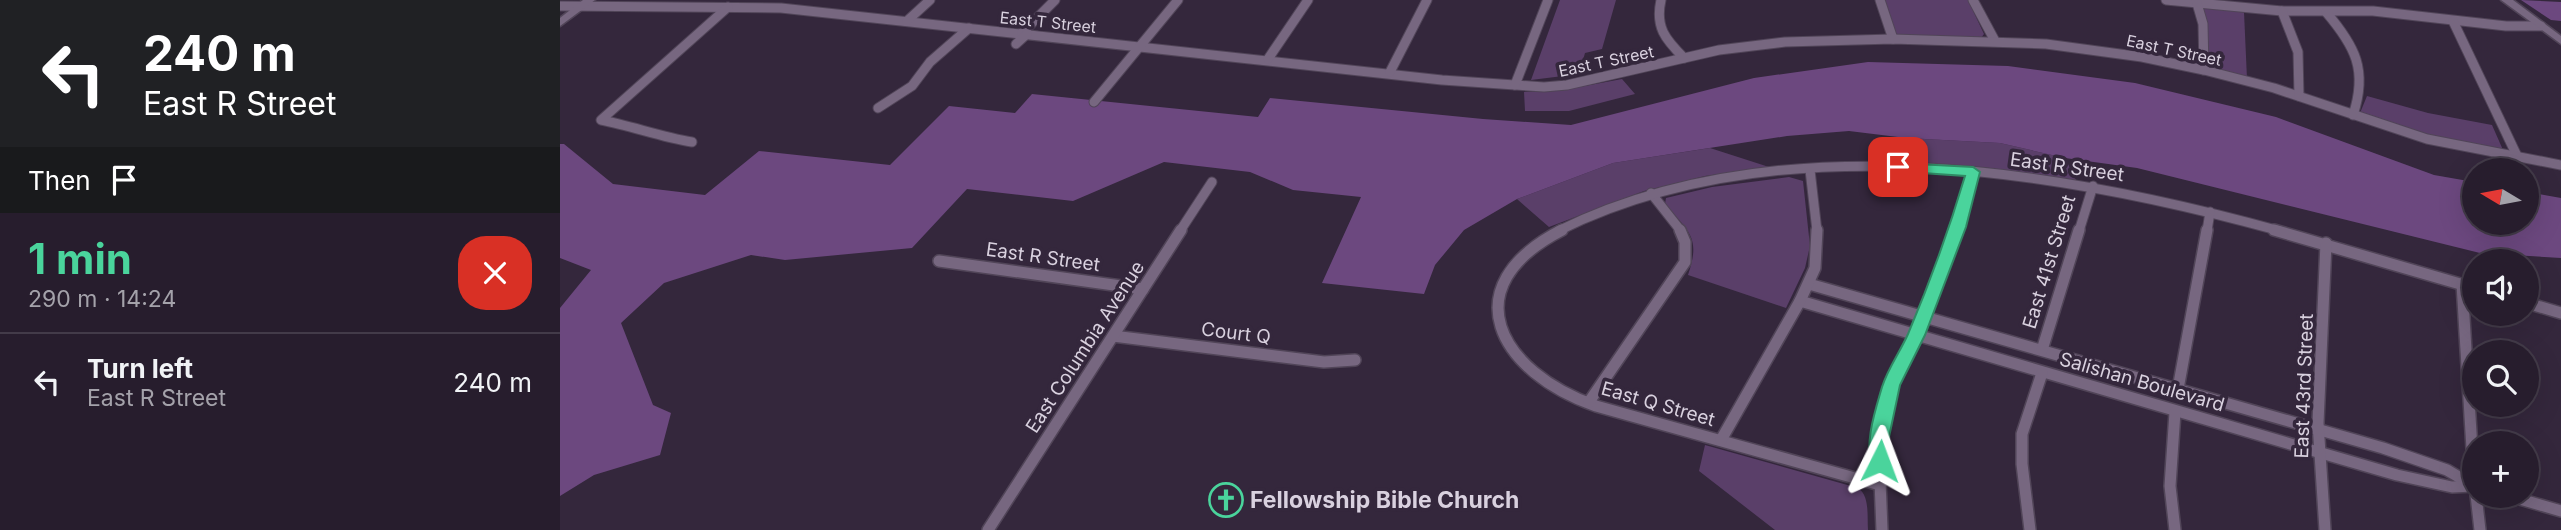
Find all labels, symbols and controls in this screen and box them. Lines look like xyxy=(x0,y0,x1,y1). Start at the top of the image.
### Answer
street label: East T Street xyxy=(999,7,1097,37)
text: 240 m xyxy=(143,24,296,83)
icon: left xyxy=(28,28,119,119)
street label: East T Street xyxy=(2125,30,2223,70)
street label: East T Street xyxy=(1557,41,1655,81)
text: East R Street xyxy=(143,84,336,123)
pin xyxy=(1868,137,1928,197)
icon: arrive xyxy=(1879,148,1917,186)
street label: East R Street xyxy=(2009,148,2125,186)
north arrow xyxy=(2462,158,2539,234)
map controls xyxy=(2462,158,2539,508)
icon: arrive xyxy=(105,161,143,199)
text: Then xyxy=(28,165,91,196)
street label: East 41st Street xyxy=(2018,192,2080,332)
text: 1 min xyxy=(28,233,132,284)
button: close xyxy=(458,236,532,310)
street label: East R Street xyxy=(985,238,1101,276)
button: sound xyxy=(2462,249,2539,326)
street label: East Columbia Avenue xyxy=(1021,257,1149,437)
text: 290 m · 14:24 xyxy=(28,285,176,313)
street label: East 43rd Street xyxy=(2290,313,2318,459)
street label: Court Q xyxy=(1200,317,1272,349)
button: search xyxy=(2462,340,2539,417)
street label: Salishan Boulevard xyxy=(2057,347,2227,417)
text: Turn left xyxy=(87,353,193,384)
icon: left xyxy=(28,363,66,401)
text: 240 m xyxy=(453,367,532,398)
street label: East Q Street xyxy=(1599,377,1717,431)
text: East R Street xyxy=(87,384,226,412)
position arrow xyxy=(1843,424,1917,498)
button: + xyxy=(2462,431,2539,508)
church icon: Fellowship Bible Church xyxy=(1207,481,1245,519)
place label: Fellowship Bible Church xyxy=(1250,486,1519,514)

